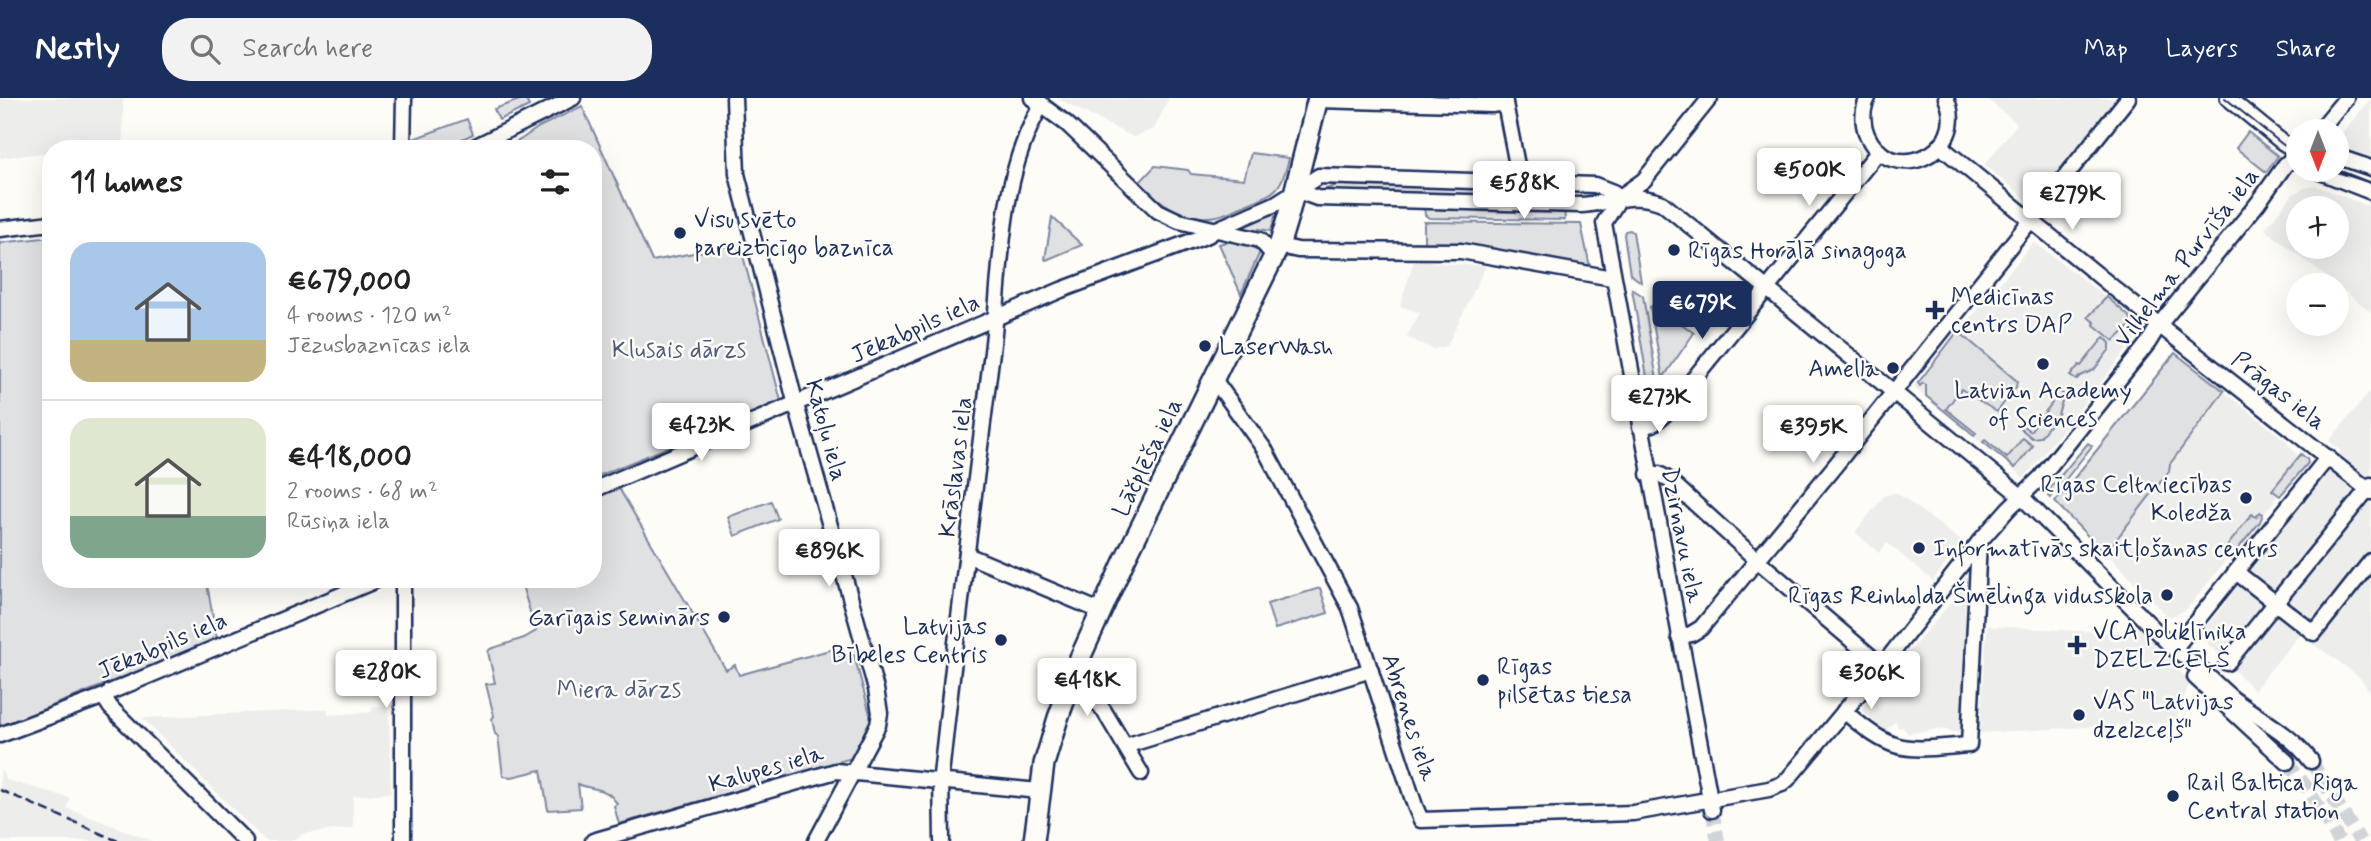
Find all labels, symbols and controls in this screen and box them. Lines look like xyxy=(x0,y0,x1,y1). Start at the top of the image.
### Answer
search box xyxy=(162,18,652,81)
text: Nestly xyxy=(35,27,120,71)
icon: search xyxy=(186,30,224,68)
text: Search here xyxy=(242,32,373,66)
text: Map xyxy=(2084,34,2128,65)
text: Layers xyxy=(2166,34,2238,65)
text: Share xyxy=(2276,34,2336,65)
north arrow xyxy=(2286,119,2348,182)
map controls xyxy=(2286,119,2349,336)
pin: €500K xyxy=(1760,148,1858,208)
text: €500K xyxy=(1773,156,1845,186)
pin: €588K xyxy=(1475,162,1573,221)
street label: Vilhelma Purvīša iela xyxy=(2107,162,2267,354)
text: 11 homes xyxy=(70,163,183,202)
icon: filters xyxy=(536,163,574,201)
text: €588K xyxy=(1489,169,1559,199)
pin: €279K xyxy=(2023,172,2121,232)
text: €279K xyxy=(2039,180,2105,210)
button: + xyxy=(2286,196,2349,259)
place label: Visu svēto pareizticīgo baznīca xyxy=(694,205,894,264)
marker: Visu svēto pareizticīgo baznīca xyxy=(672,225,688,241)
place label: Rīgas Horālā sinagoga xyxy=(1688,236,1907,269)
marker: Rīgas Horālā sinagoga xyxy=(1666,242,1682,258)
text: €679,000 xyxy=(287,262,411,301)
icon: home xyxy=(126,270,210,354)
button: − xyxy=(2286,273,2349,336)
pin: €679K xyxy=(1653,282,1751,341)
place label: Medicīnas centrs DAP xyxy=(1951,282,2073,341)
street label: Jēkabpils iela xyxy=(846,287,985,372)
text: €679K xyxy=(1669,289,1735,319)
marker: Medicīnas centrs DAP xyxy=(1925,300,1945,320)
text: 4 rooms · 120 m² xyxy=(287,301,452,331)
text: Jēzusbaznīcas iela xyxy=(287,331,471,361)
place label: LaserWash xyxy=(1219,332,1333,363)
park label: Klusais dārzs xyxy=(612,335,746,366)
marker: LaserWash xyxy=(1197,338,1213,354)
street label: Prāgas iela xyxy=(2225,345,2331,438)
place label: Amella xyxy=(1808,354,1880,385)
marker: Latvian Academy of Sciences xyxy=(2035,356,2051,372)
marker: Amella xyxy=(1885,360,1901,376)
street label: Katoļu iela xyxy=(797,376,854,485)
pin: €273K xyxy=(1610,376,1708,435)
place label: Latvian Academy of Sciences xyxy=(1954,376,2132,435)
text: €273K xyxy=(1627,383,1691,413)
street label: Lāčplēša iela xyxy=(1106,393,1190,522)
street label: Krāslavas iela xyxy=(932,395,980,539)
pin: €423K xyxy=(652,404,750,463)
pin: €395K xyxy=(1764,406,1862,465)
text: €423K xyxy=(668,411,734,441)
text: €395K xyxy=(1779,413,1847,443)
text: €418,000 xyxy=(287,438,412,477)
icon: home xyxy=(126,446,210,530)
street label: Dzirnavu iela xyxy=(1653,465,1710,606)
place label: Rīgas Celtniecības Koledža xyxy=(2041,470,2232,529)
text: 2 rooms · 68 m² xyxy=(287,477,438,507)
marker: Rīgas Celtniecības Koledža xyxy=(2238,490,2254,506)
text: Rūsiņa iela xyxy=(287,507,390,537)
pin: €896K xyxy=(780,530,878,589)
place label: Informatīvās skaitļošanas centrs xyxy=(1933,534,2278,567)
text: €896K xyxy=(795,537,863,567)
marker: Informatīvās skaitļošanas centrs xyxy=(1911,540,1927,556)
place label: Rīgas Reinholda Šmēlinga vidusskola xyxy=(1788,581,2153,615)
marker: Rīgas Reinholda Šmēlinga vidusskola xyxy=(2159,587,2175,603)
place label: Garīgais seminārs xyxy=(528,603,710,634)
street label: Jēkabpils iela xyxy=(93,605,232,688)
marker: Garīgais seminārs xyxy=(716,609,732,625)
place label: Latvijas Bībeles Centris xyxy=(831,612,987,671)
place label: VCA poliklīnika DZELZCEĻŠ xyxy=(2093,617,2247,676)
marker: Latvijas Bībeles Centris xyxy=(993,632,1009,648)
marker: VCA poliklīnika DZELZCEĻŠ xyxy=(2067,635,2087,655)
pin: €280K xyxy=(337,650,435,710)
street label: Abrenes iela xyxy=(1373,650,1444,786)
place label: Rīgas pilsētas tiesa xyxy=(1497,652,1632,711)
pin: €306K xyxy=(1822,652,1920,711)
text: €280K xyxy=(351,658,421,688)
pin: €418K xyxy=(1038,658,1136,718)
text: €306K xyxy=(1838,659,1904,689)
text: €418K xyxy=(1053,666,1121,696)
marker: Rīgas pilsētas tiesa xyxy=(1475,672,1491,688)
park label: Miera dārzs xyxy=(557,675,681,706)
place label: VAS "Latvijas dzelzceļš" xyxy=(2093,687,2234,746)
marker: VAS "Latvijas dzelzceļš" xyxy=(2071,707,2087,723)
street label: Kalupes iela xyxy=(705,738,828,801)
place label: Rail Baltica Riga Central station xyxy=(2187,768,2358,827)
marker: Rail Baltica Riga Central station xyxy=(2165,788,2181,804)

